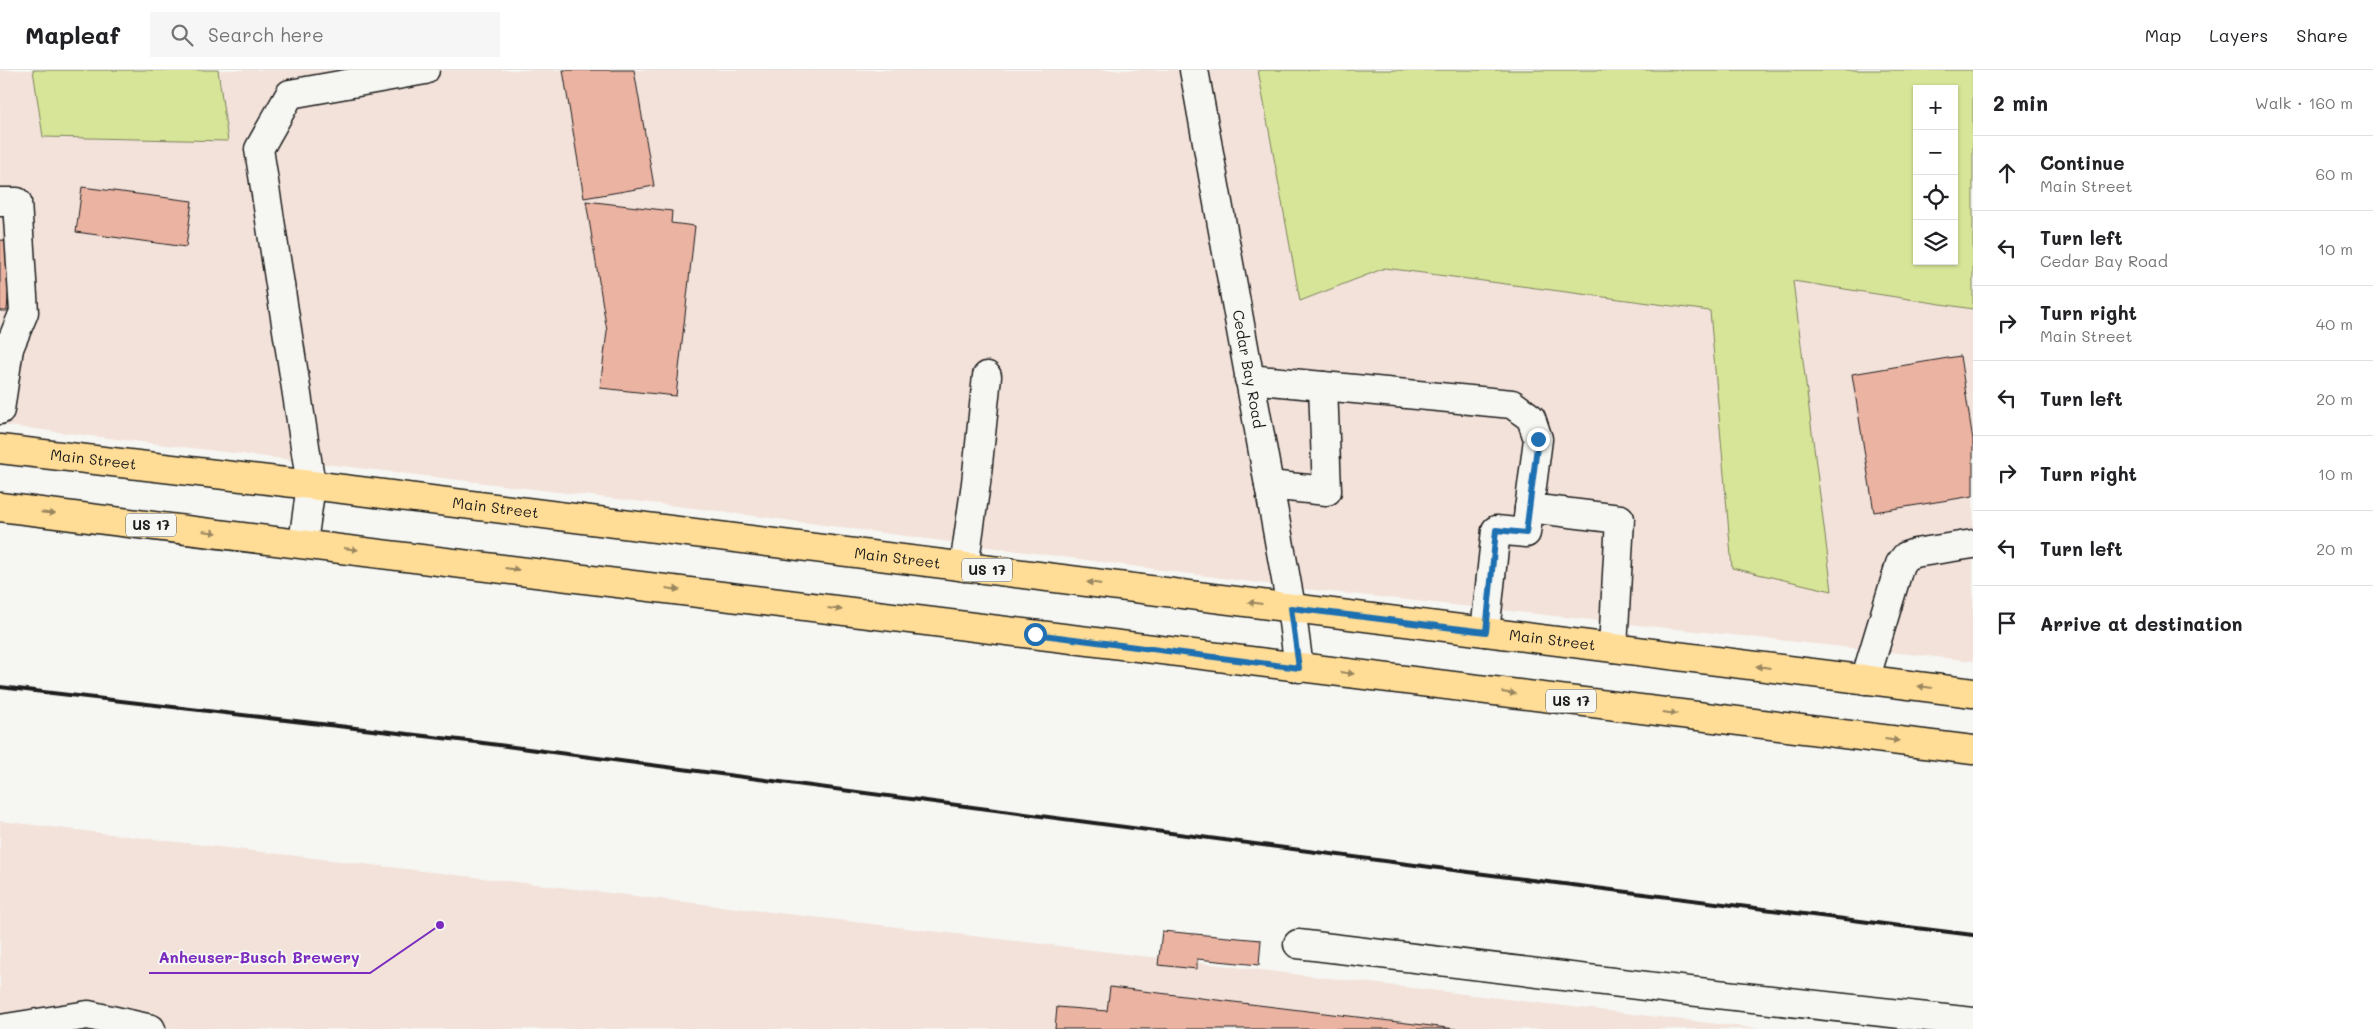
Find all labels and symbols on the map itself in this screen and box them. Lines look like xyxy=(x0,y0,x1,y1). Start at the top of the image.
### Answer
street label: Cedar Bay Road xyxy=(1229,308,1270,430)
route end xyxy=(1527,428,1550,451)
street label: Main Street xyxy=(49,444,138,474)
street label: Main Street xyxy=(451,492,540,522)
one-way arrow xyxy=(41,509,57,517)
road number: US 17 xyxy=(126,514,176,536)
one-way arrow xyxy=(202,528,218,536)
street label: Main Street xyxy=(853,542,942,573)
one-way arrow xyxy=(343,545,359,553)
road number: US 17 xyxy=(962,558,1012,582)
one-way arrow xyxy=(504,565,520,573)
one-way arrow xyxy=(1085,579,1101,587)
one-way arrow xyxy=(666,585,682,593)
one-way arrow xyxy=(1247,599,1263,607)
one-way arrow xyxy=(827,605,843,613)
route start xyxy=(1024,623,1047,646)
street label: Main Street xyxy=(1508,624,1597,655)
one-way arrow xyxy=(1755,663,1771,671)
one-way arrow xyxy=(1340,669,1356,677)
one-way arrow xyxy=(1916,683,1932,691)
one-way arrow xyxy=(1501,689,1517,697)
road number: US 17 xyxy=(1546,690,1596,712)
one-way arrow xyxy=(1662,709,1678,717)
one-way arrow xyxy=(1884,736,1900,744)
callout: Anheuser-Busch Brewery xyxy=(149,942,370,973)
text: Anheuser-Busch Brewery xyxy=(158,946,360,967)

